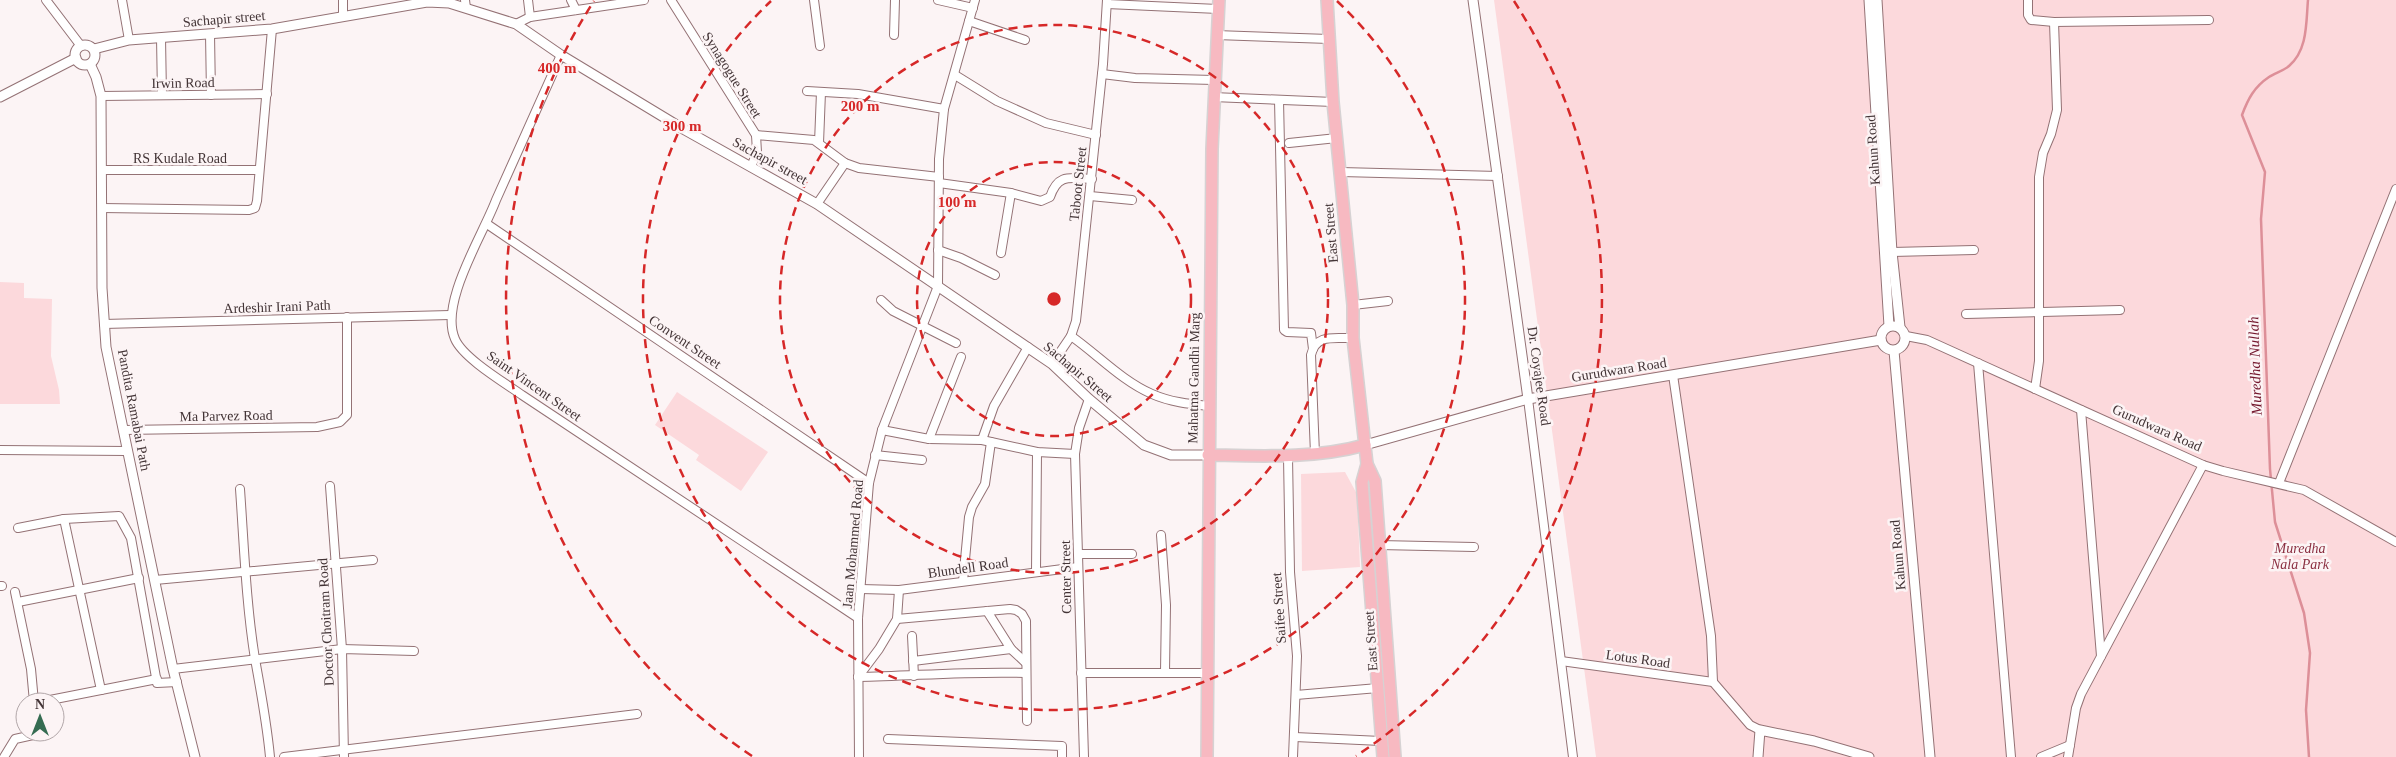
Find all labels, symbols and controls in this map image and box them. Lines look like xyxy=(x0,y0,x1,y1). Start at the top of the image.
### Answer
street label: Sachapir street xyxy=(182,8,266,30)
street label: Synagogue Street xyxy=(700,29,764,121)
text: 400 m xyxy=(538,60,577,76)
street label: Irwin Road xyxy=(151,75,215,91)
text: 200 m xyxy=(841,98,880,114)
street label: Kahun Road xyxy=(1863,114,1883,186)
text: 300 m xyxy=(663,118,702,134)
street label: Sachapir street xyxy=(730,134,810,188)
street label: Taboot Street xyxy=(1067,146,1089,222)
street label: RS Kudale Road xyxy=(133,151,227,166)
text: 100 m xyxy=(938,194,977,210)
street label: East Street xyxy=(1321,202,1341,264)
centre of rings xyxy=(1045,290,1063,308)
street label: Ardeshir Irani Path xyxy=(223,298,331,316)
street label: Convent Street xyxy=(646,312,724,372)
street label: Mahatma Gandhi Marg xyxy=(1185,312,1203,444)
water label: Muredha Nullah xyxy=(2245,316,2265,417)
street label: Dr. Coyajee Road xyxy=(1525,325,1553,427)
street label: Sachapir Street xyxy=(1041,339,1116,405)
street label: Pandita Ramabai Path xyxy=(115,348,153,472)
street label: Saint Vincent Street xyxy=(484,348,584,424)
street label: Gurudwara Road xyxy=(1570,355,1668,385)
street label: Gurudwara Road xyxy=(2110,402,2204,454)
street label: Ma Parvez Road xyxy=(179,408,273,424)
street label: Jaan Mohammed Road xyxy=(840,479,866,609)
street label: Kahun Road xyxy=(1887,519,1909,591)
street label: Center Street xyxy=(1058,540,1074,614)
park label: Muredha Nala Park xyxy=(2270,541,2330,572)
street label: Blundell Road xyxy=(927,555,1009,581)
street label: Doctor Choitram Road xyxy=(315,558,337,686)
street label: Saifee Street xyxy=(1269,572,1289,644)
street label: East Street xyxy=(1361,610,1381,672)
street label: Lotus Road xyxy=(1605,647,1671,671)
north arrow xyxy=(15,692,65,742)
text: N xyxy=(35,697,45,712)

